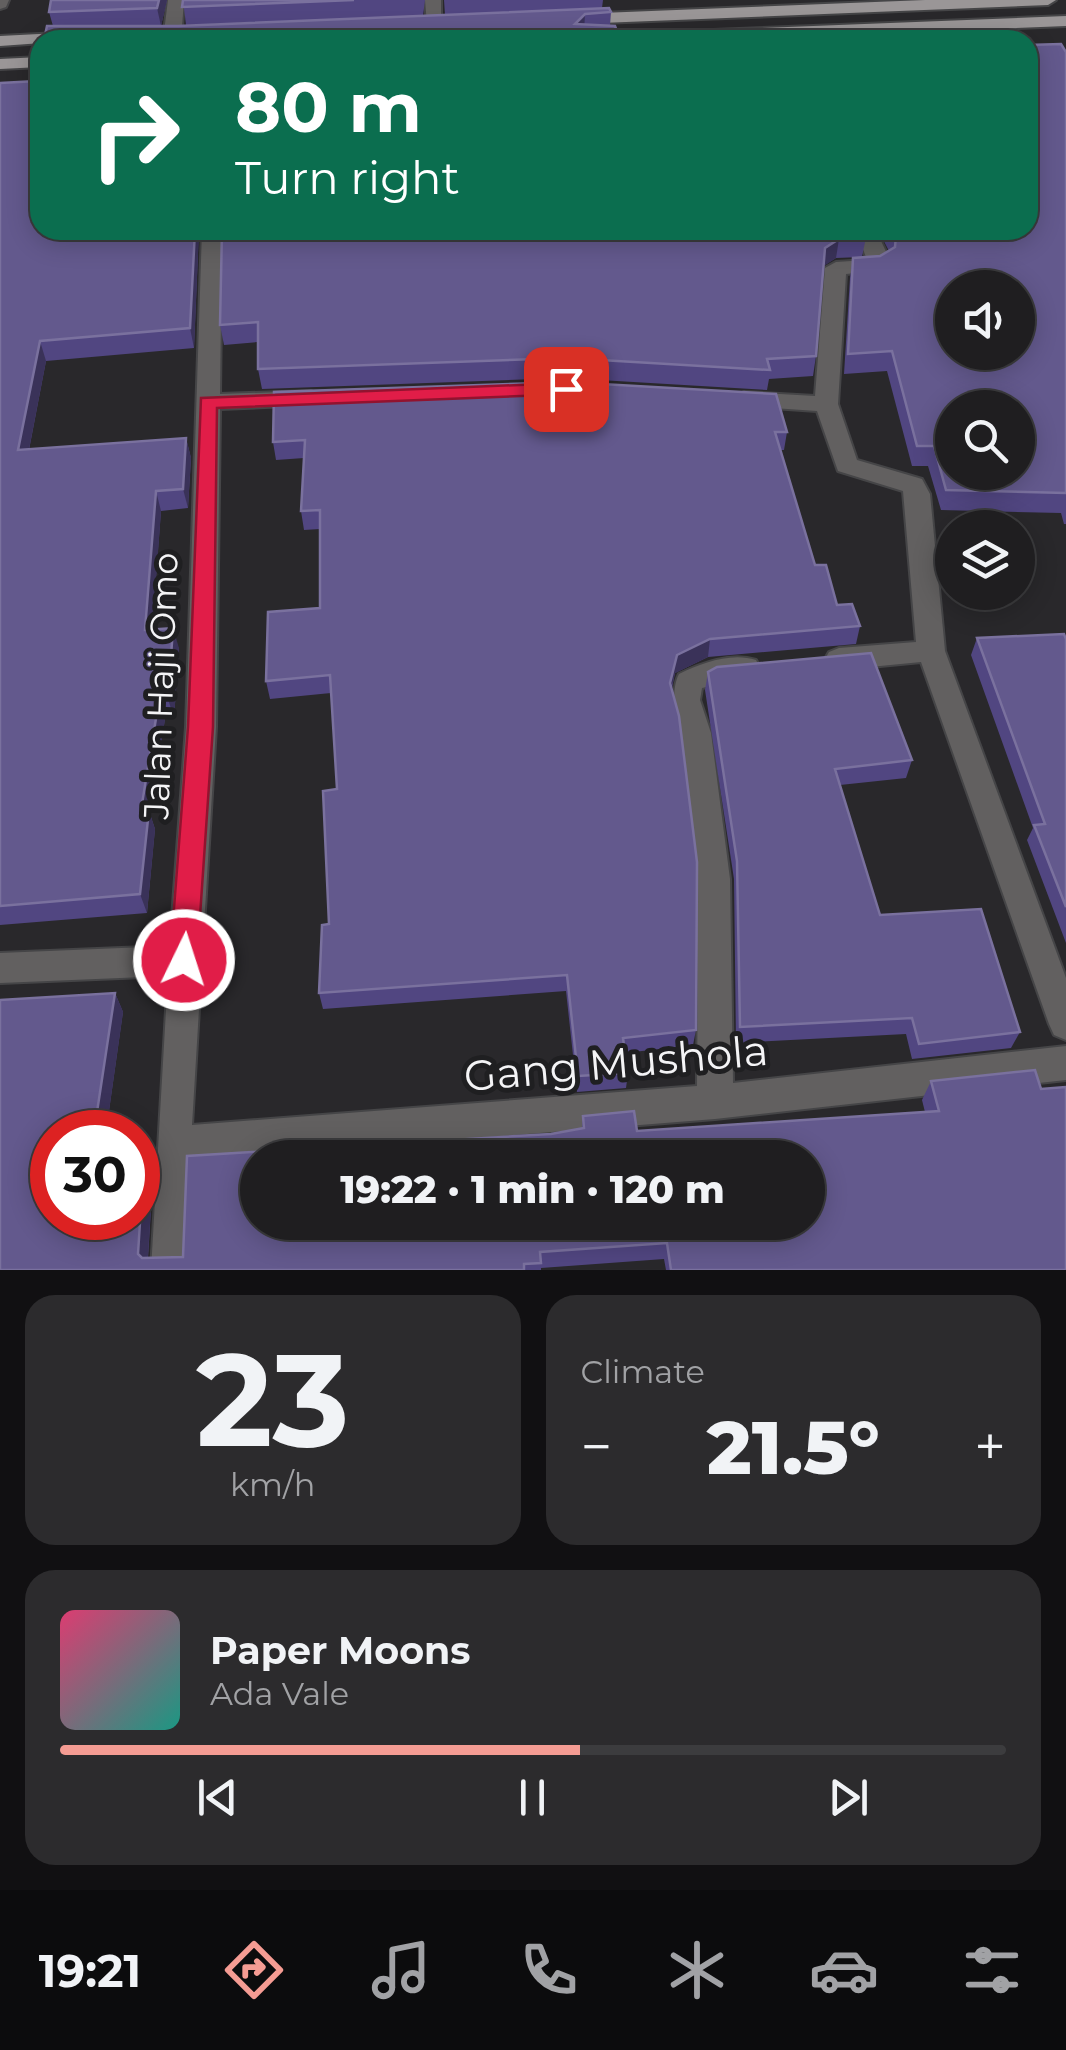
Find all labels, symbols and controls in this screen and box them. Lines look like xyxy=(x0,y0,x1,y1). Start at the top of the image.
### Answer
text: 80 m xyxy=(235,64,422,150)
icon: right xyxy=(70,70,200,200)
text: Turn right xyxy=(235,150,460,205)
map controls xyxy=(935,270,1035,610)
button: sound xyxy=(935,270,1035,370)
pin xyxy=(524,347,609,432)
icon: arrive xyxy=(539,362,594,417)
button: search xyxy=(935,390,1035,490)
button: layers xyxy=(935,510,1035,610)
street label: Jalan Haji Omo xyxy=(134,552,187,821)
position arrow xyxy=(132,908,236,1012)
street label: Gang Mushola xyxy=(462,1024,770,1102)
speed limit sign: 30 xyxy=(30,1110,160,1240)
text: 19:22 · 1 min · 120 m xyxy=(340,1166,725,1213)
text: 23 xyxy=(196,1320,350,1479)
text: Climate xyxy=(581,1352,705,1391)
text: 21.5° xyxy=(707,1401,880,1493)
text: − xyxy=(581,1413,612,1480)
text: + xyxy=(974,1413,1006,1480)
text: km/h xyxy=(230,1465,315,1504)
text: Paper Moons xyxy=(210,1627,471,1674)
text: Ada Vale xyxy=(210,1674,349,1713)
icon: previous xyxy=(190,1770,245,1825)
icon: pause xyxy=(505,1770,560,1825)
icon: next xyxy=(821,1770,876,1825)
icon: directions xyxy=(219,1935,289,2005)
icon: music xyxy=(366,1935,436,2005)
icon: phone xyxy=(514,1935,584,2005)
icon: climate xyxy=(662,1935,732,2005)
icon: car xyxy=(809,1935,879,2005)
icon: filters xyxy=(957,1935,1027,2005)
text: 19:21 xyxy=(39,1943,141,1998)

